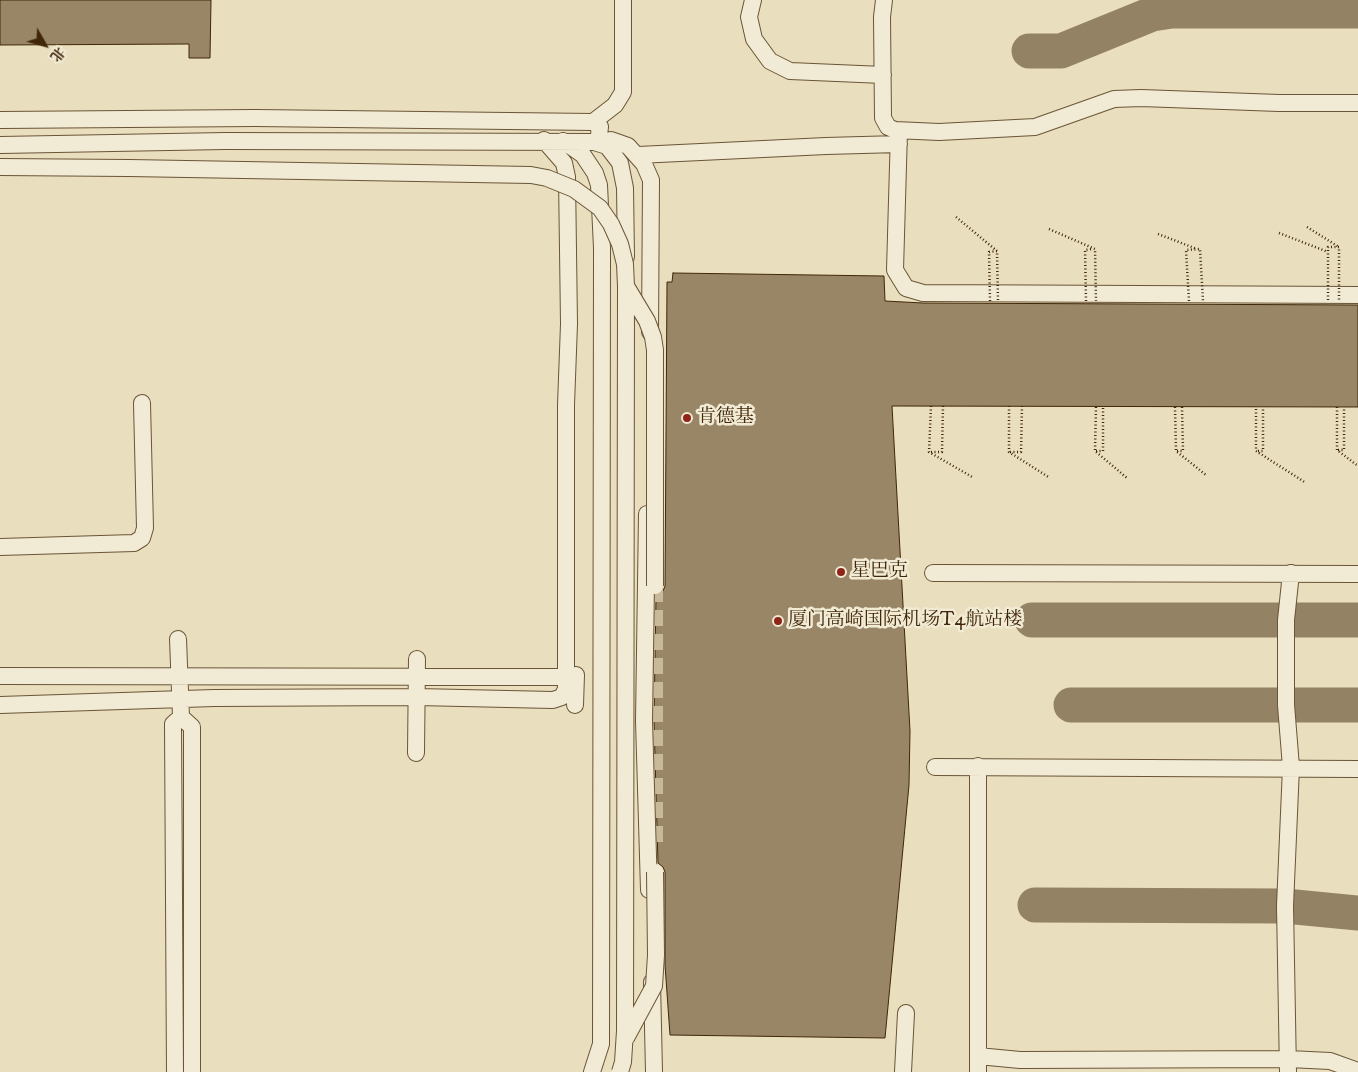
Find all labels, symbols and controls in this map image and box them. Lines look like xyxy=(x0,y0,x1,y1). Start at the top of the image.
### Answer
north arrow xyxy=(20,20,70,70)
text: 北 xyxy=(45,43,68,65)
place label: 肯德基 xyxy=(697,407,754,429)
marker: 肯德基 xyxy=(681,412,693,424)
place label: 星巴克 xyxy=(851,561,908,583)
marker: 星巴克 xyxy=(835,566,847,578)
place label: 厦门高崎国际机场T4航站楼 xyxy=(788,610,1022,632)
marker: 厦门高崎国际机场T4航站楼 xyxy=(772,615,784,627)

